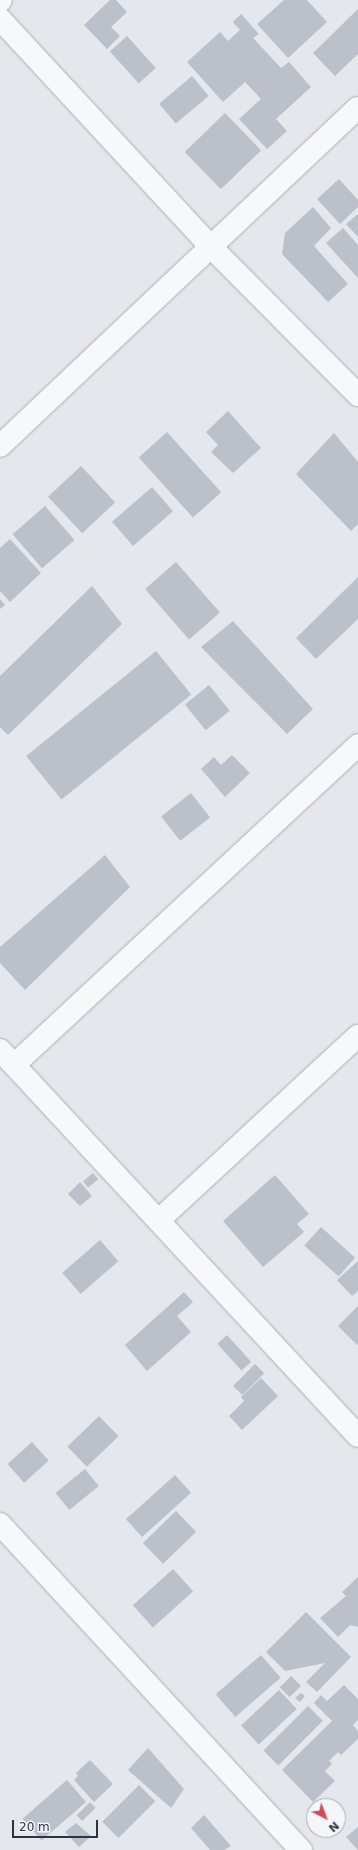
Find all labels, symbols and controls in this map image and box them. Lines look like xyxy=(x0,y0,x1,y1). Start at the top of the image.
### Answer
north arrow xyxy=(306,1798,346,1838)
scale bar xyxy=(14,1812,100,1838)
text: N xyxy=(326,1819,341,1834)
text: 20 m xyxy=(19,1820,50,1834)

